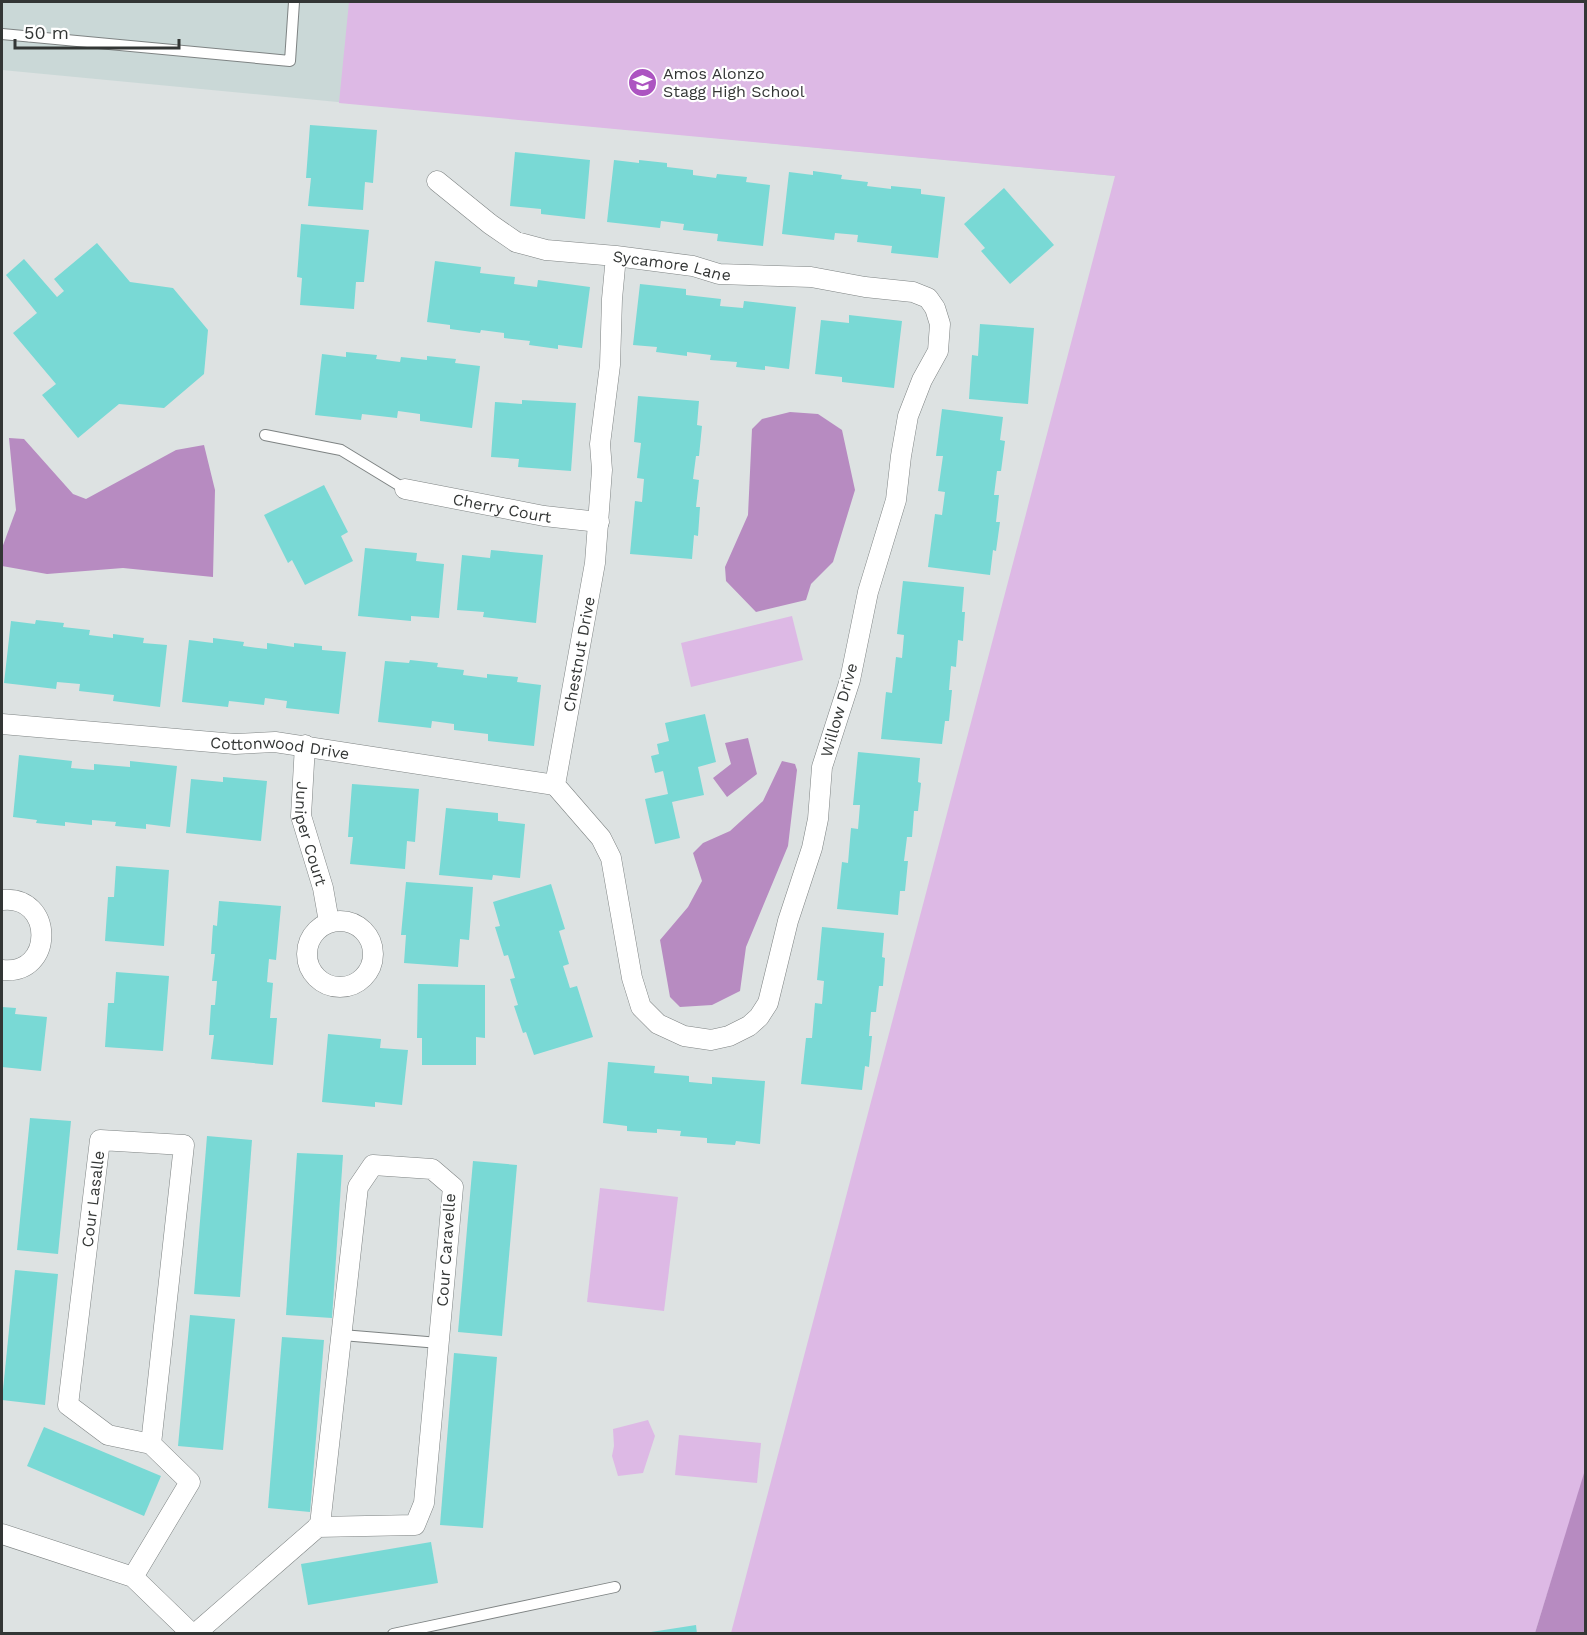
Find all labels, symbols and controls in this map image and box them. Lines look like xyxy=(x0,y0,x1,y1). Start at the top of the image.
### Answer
scale bar xyxy=(15,12,178,50)
text: 50 m xyxy=(24,22,69,43)
place label: Amos Alonzo Stagg High School xyxy=(663,64,805,101)
school or university icon: Amos Alonzo Stagg High School xyxy=(626,66,658,98)
street label: Sycamore Lane xyxy=(612,246,731,284)
street label: Cherry Court xyxy=(451,489,553,526)
street label: Chestnut Drive xyxy=(559,595,598,713)
street label: Willow Drive xyxy=(816,661,862,759)
street label: Cottonwood Drive xyxy=(209,732,351,763)
street label: Juniper Court xyxy=(291,781,331,888)
street label: Cour Lasalle xyxy=(78,1150,108,1248)
street label: Cour Caravelle xyxy=(433,1193,459,1307)

